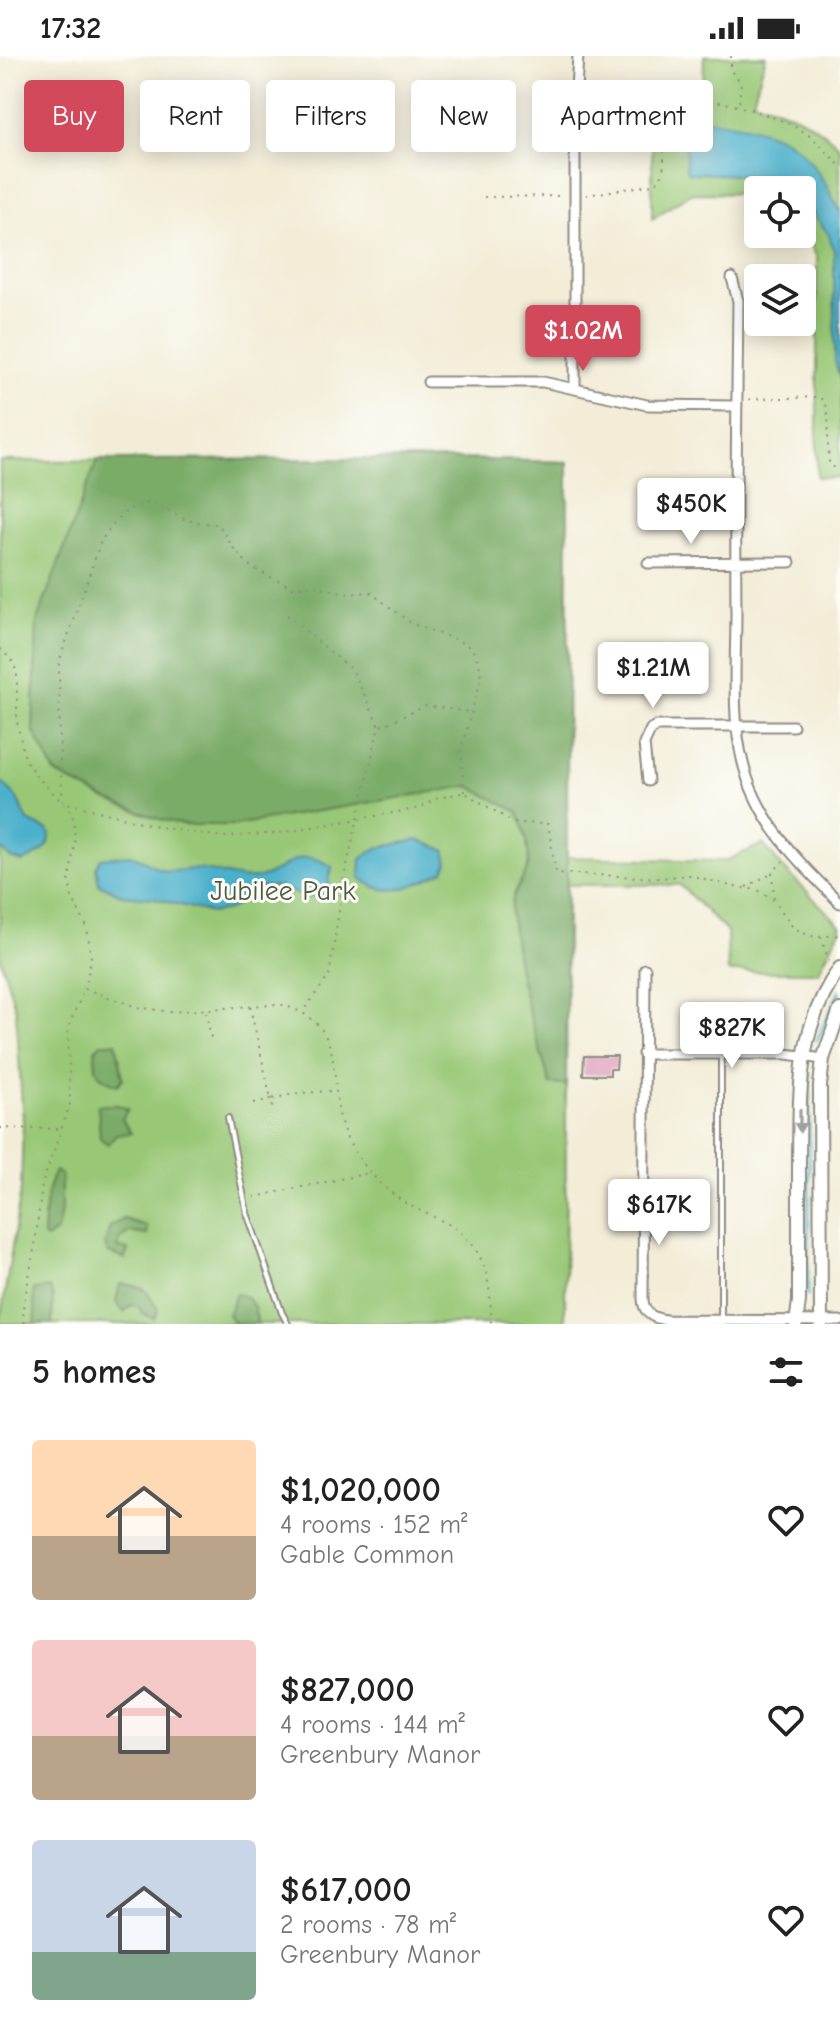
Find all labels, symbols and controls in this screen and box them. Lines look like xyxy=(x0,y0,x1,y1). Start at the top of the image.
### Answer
text: 17:32 xyxy=(40,11,101,46)
chip: Buy xyxy=(24,80,124,152)
chip: Rent xyxy=(140,80,250,152)
chip: Filters xyxy=(266,80,395,152)
chip: New xyxy=(411,80,516,152)
chip: Apartment xyxy=(532,80,713,152)
map controls xyxy=(744,176,816,336)
button: locate xyxy=(744,176,816,248)
button: layers xyxy=(744,264,816,336)
pin: $1.02M xyxy=(518,305,648,373)
text: $1.02M xyxy=(543,316,623,346)
pin: $450K xyxy=(635,478,747,546)
text: $450K xyxy=(655,489,727,519)
pin: $1.21M xyxy=(588,642,718,710)
text: $1.21M xyxy=(616,653,690,683)
park label: Jubilee Park xyxy=(210,875,356,907)
pin: $827K xyxy=(676,1002,788,1070)
text: $827K xyxy=(698,1013,766,1043)
one-way arrow xyxy=(793,1109,806,1134)
pin: $617K xyxy=(603,1179,715,1247)
text: $617K xyxy=(626,1190,692,1220)
icon: filters xyxy=(764,1350,808,1394)
text: 5 homes xyxy=(32,1352,156,1392)
text: $1,020,000 xyxy=(280,1470,441,1510)
icon: home xyxy=(96,1472,192,1568)
icon: heart xyxy=(764,1498,808,1542)
text: 4 rooms · 152 m² xyxy=(280,1510,468,1540)
text: Gable Common xyxy=(280,1540,454,1570)
text: $827,000 xyxy=(280,1670,415,1710)
icon: home xyxy=(96,1672,192,1768)
icon: heart xyxy=(764,1698,808,1742)
text: 4 rooms · 144 m² xyxy=(280,1710,465,1740)
text: Greenbury Manor xyxy=(280,1740,480,1770)
text: $617,000 xyxy=(280,1870,412,1910)
icon: home xyxy=(96,1872,192,1968)
icon: heart xyxy=(764,1898,808,1942)
text: 2 rooms · 78 m² xyxy=(280,1910,456,1940)
text: Greenbury Manor xyxy=(280,1940,480,1970)

